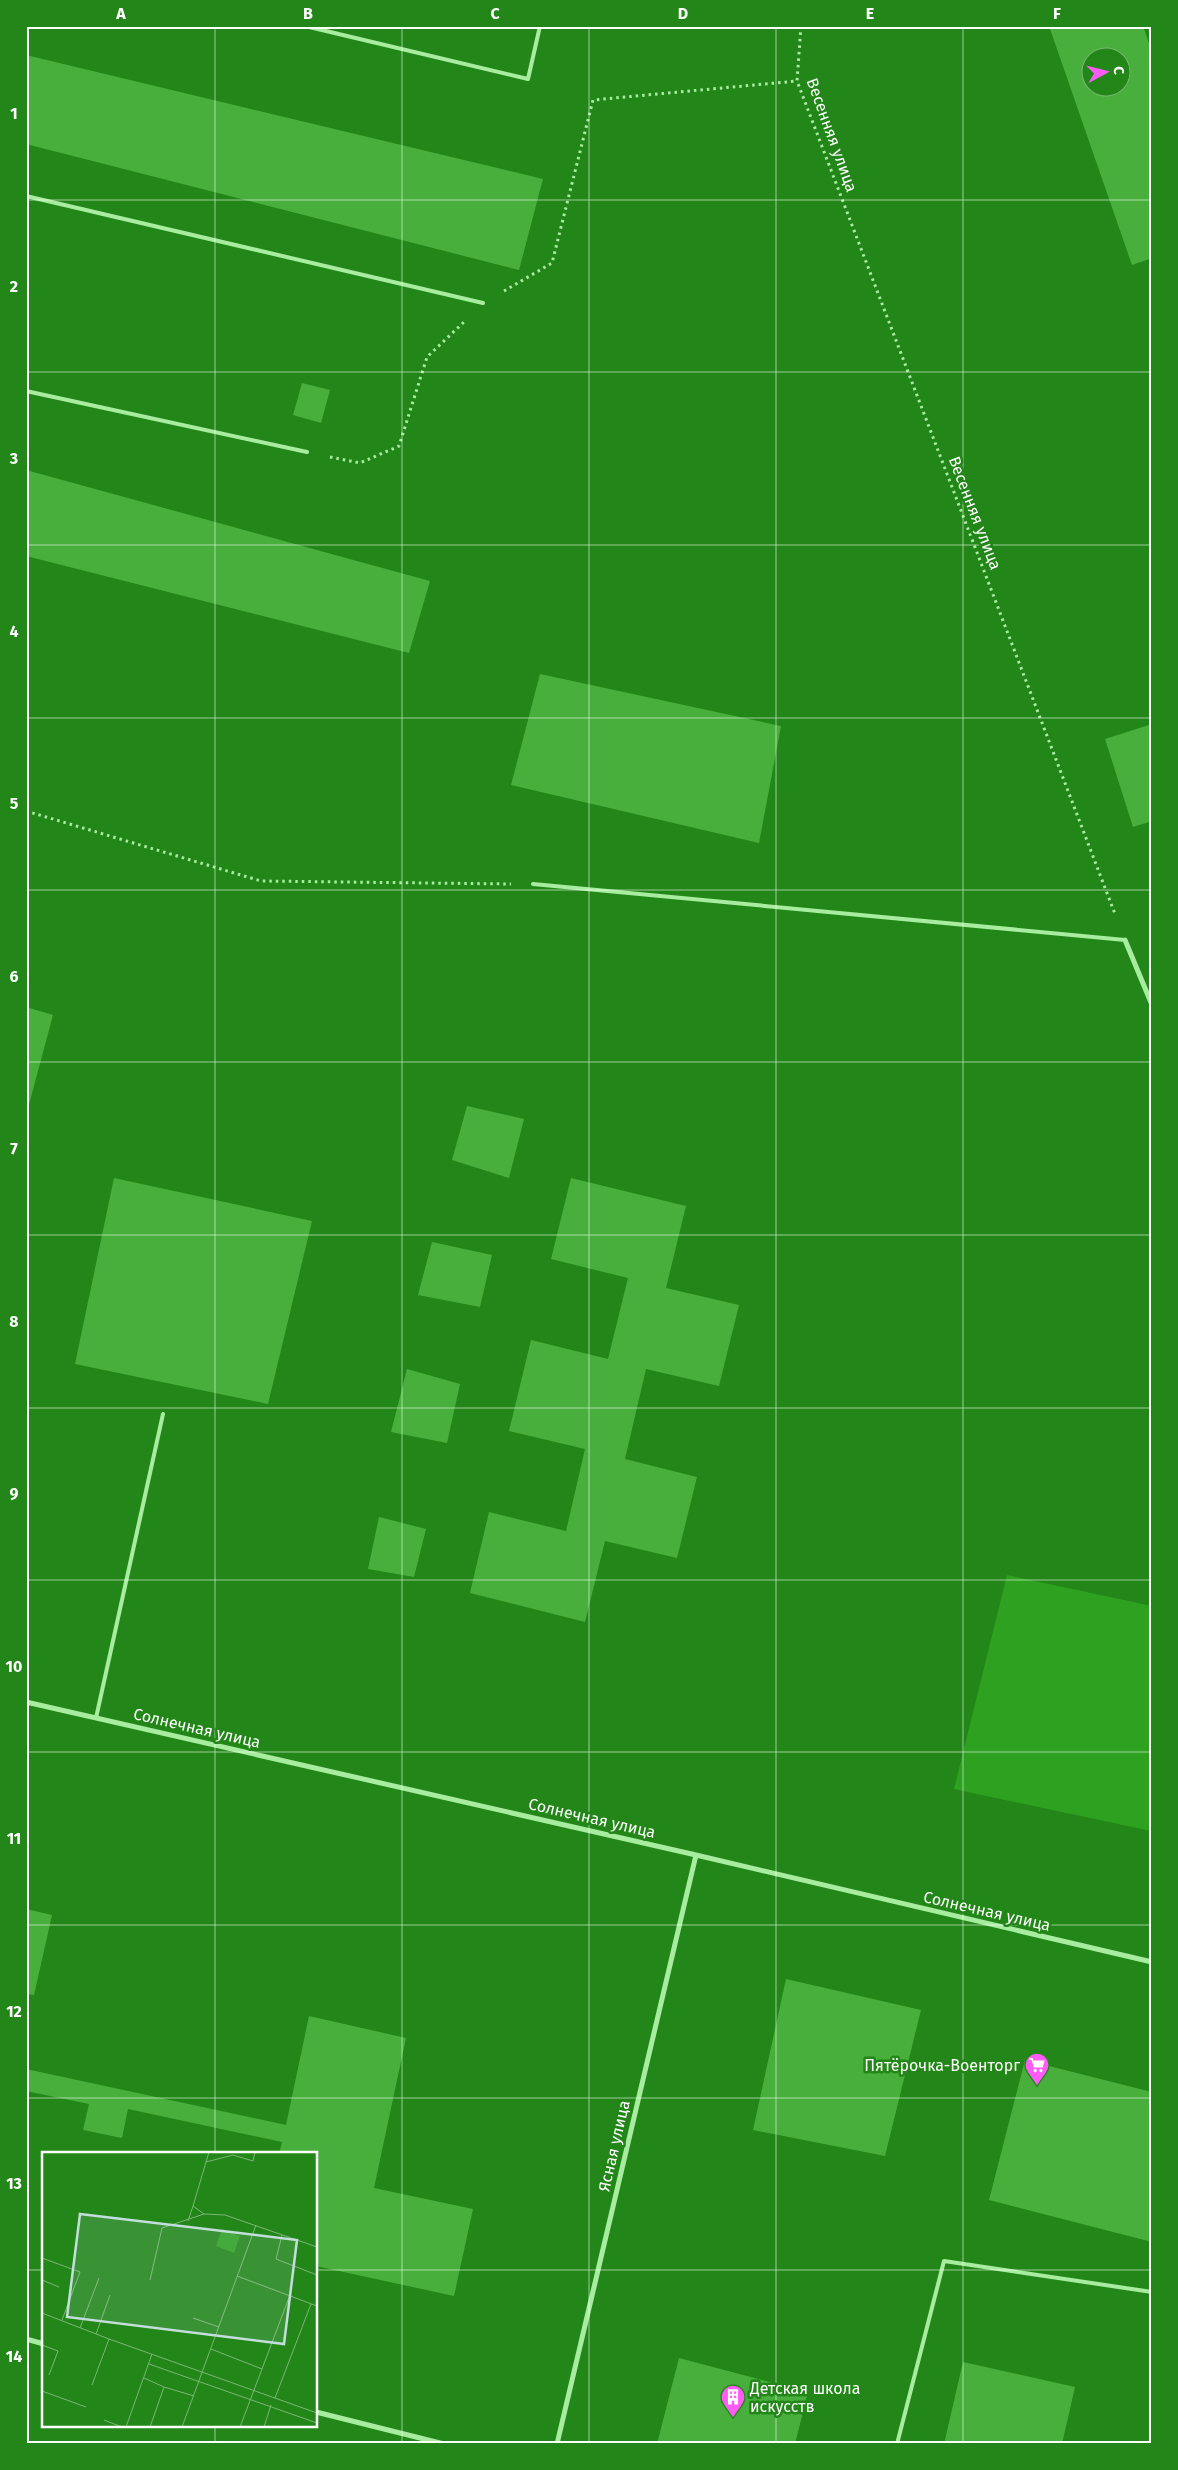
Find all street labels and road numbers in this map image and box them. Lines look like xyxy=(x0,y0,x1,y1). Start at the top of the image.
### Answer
street label: Весенняя улица xyxy=(803,75,861,195)
street label: Весенняя улица xyxy=(945,454,1005,572)
street label: Солнечная улица xyxy=(132,1704,262,1752)
street label: Солнечная улица xyxy=(527,1794,657,1842)
street label: Солнечная улица xyxy=(922,1887,1052,1935)
street label: Ясная улица xyxy=(594,2098,634,2194)

